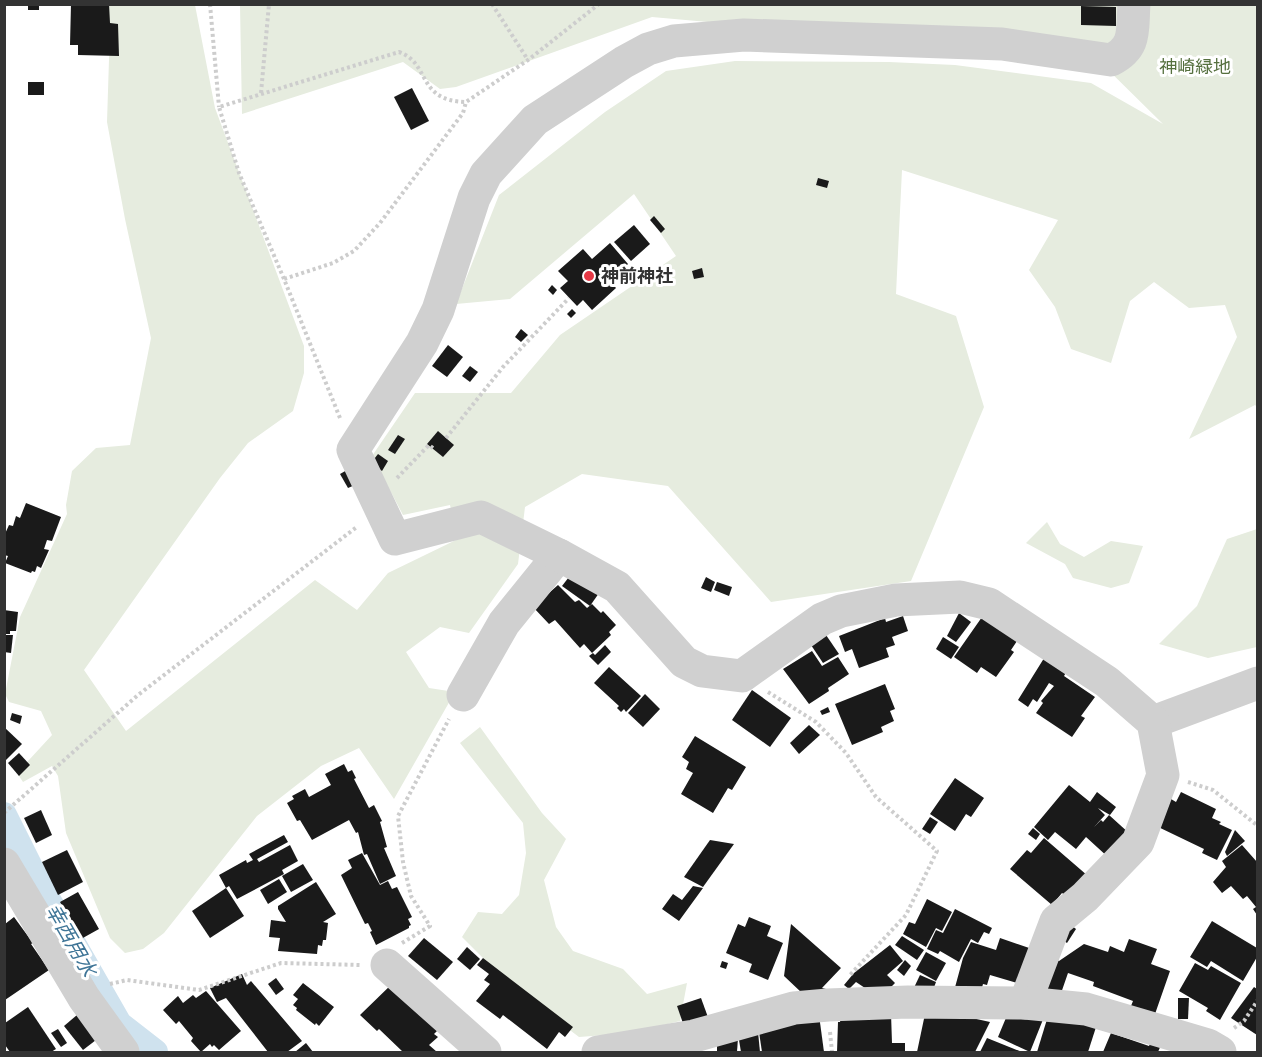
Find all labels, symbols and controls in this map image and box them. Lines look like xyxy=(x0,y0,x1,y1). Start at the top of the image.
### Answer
park label: 神崎緑地 xyxy=(1159,54,1231,78)
place label: 神前神社 xyxy=(601,263,673,287)
marker: 神前神社 xyxy=(582,269,596,283)
water label: 幸西用水 xyxy=(40,898,104,983)

